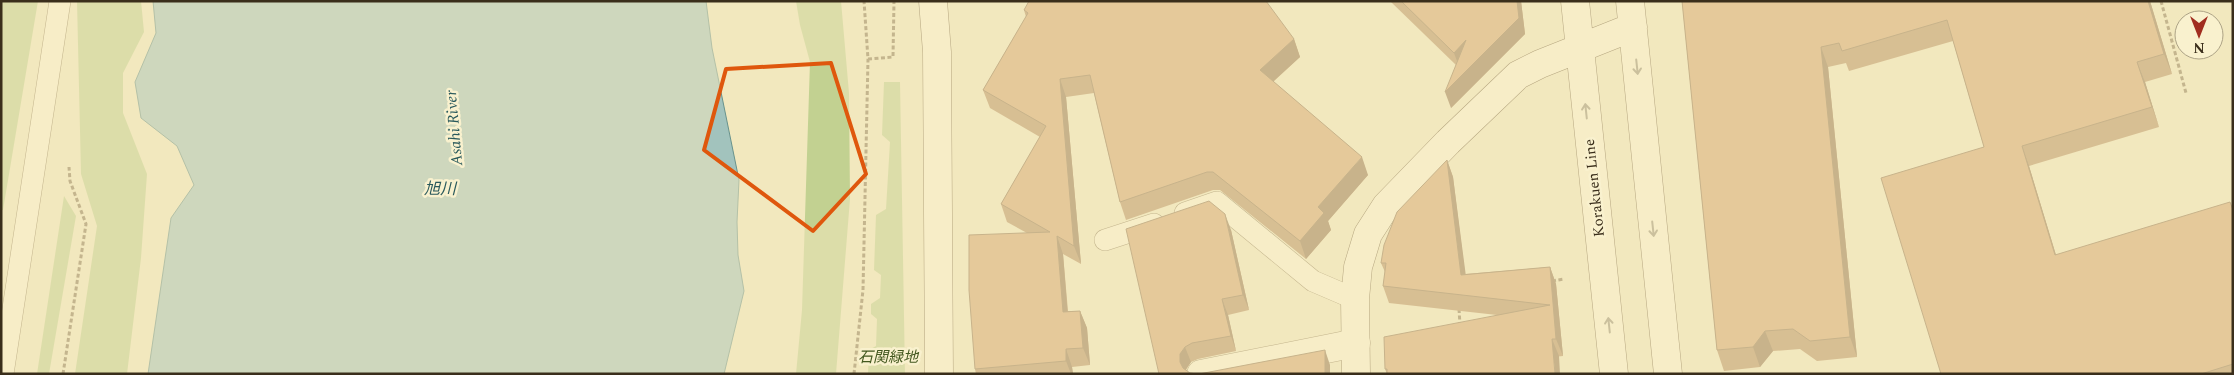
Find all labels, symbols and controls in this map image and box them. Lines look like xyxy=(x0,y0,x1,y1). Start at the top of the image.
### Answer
north arrow xyxy=(2174,10,2224,60)
text: N xyxy=(2193,37,2205,58)
one-way arrow xyxy=(1632,59,1641,75)
water label: Asahi River xyxy=(439,89,469,168)
one-way arrow xyxy=(1581,104,1591,120)
street label: Korakuen Line xyxy=(1578,138,1611,238)
water label: 旭川 xyxy=(424,177,458,201)
one-way arrow xyxy=(1649,220,1658,236)
one-way arrow xyxy=(1604,318,1614,334)
park label: 石関緑地 xyxy=(858,346,920,369)

